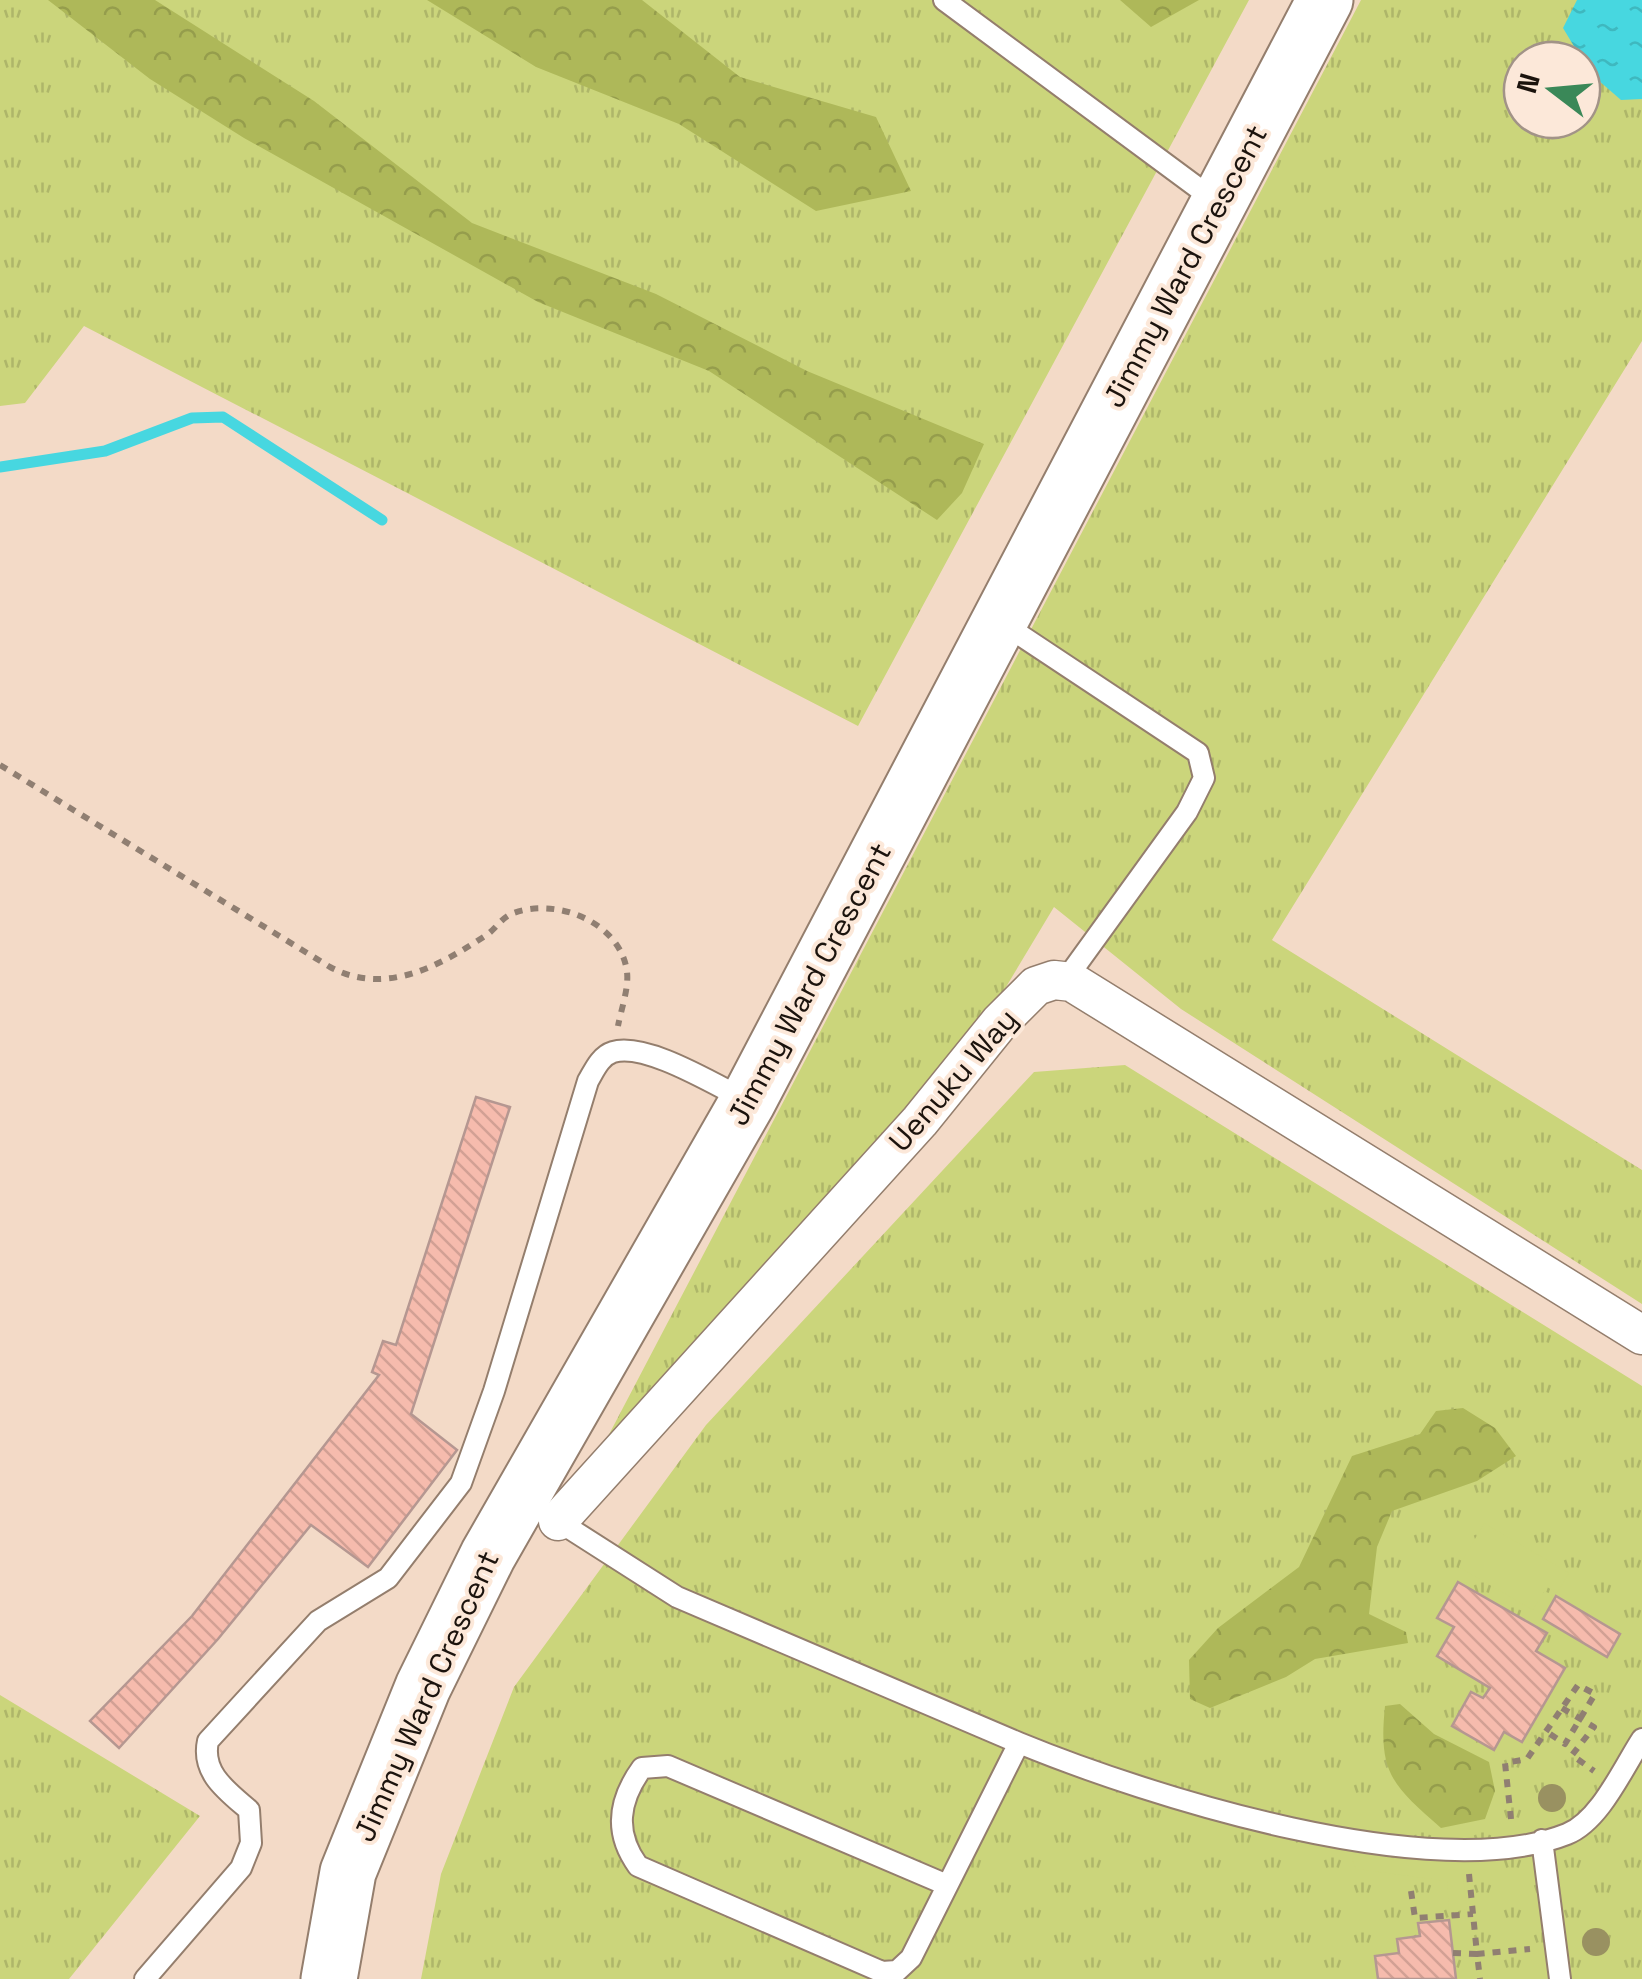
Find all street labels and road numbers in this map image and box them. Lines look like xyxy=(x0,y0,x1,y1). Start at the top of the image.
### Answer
street label: Jimmy Ward Crescent xyxy=(1094,118,1276,414)
street label: Jimmy Ward Crescent xyxy=(718,836,900,1132)
street label: Uenuku Way xyxy=(880,1000,1026,1160)
street label: Jimmy Ward Crescent xyxy=(344,1544,508,1848)

